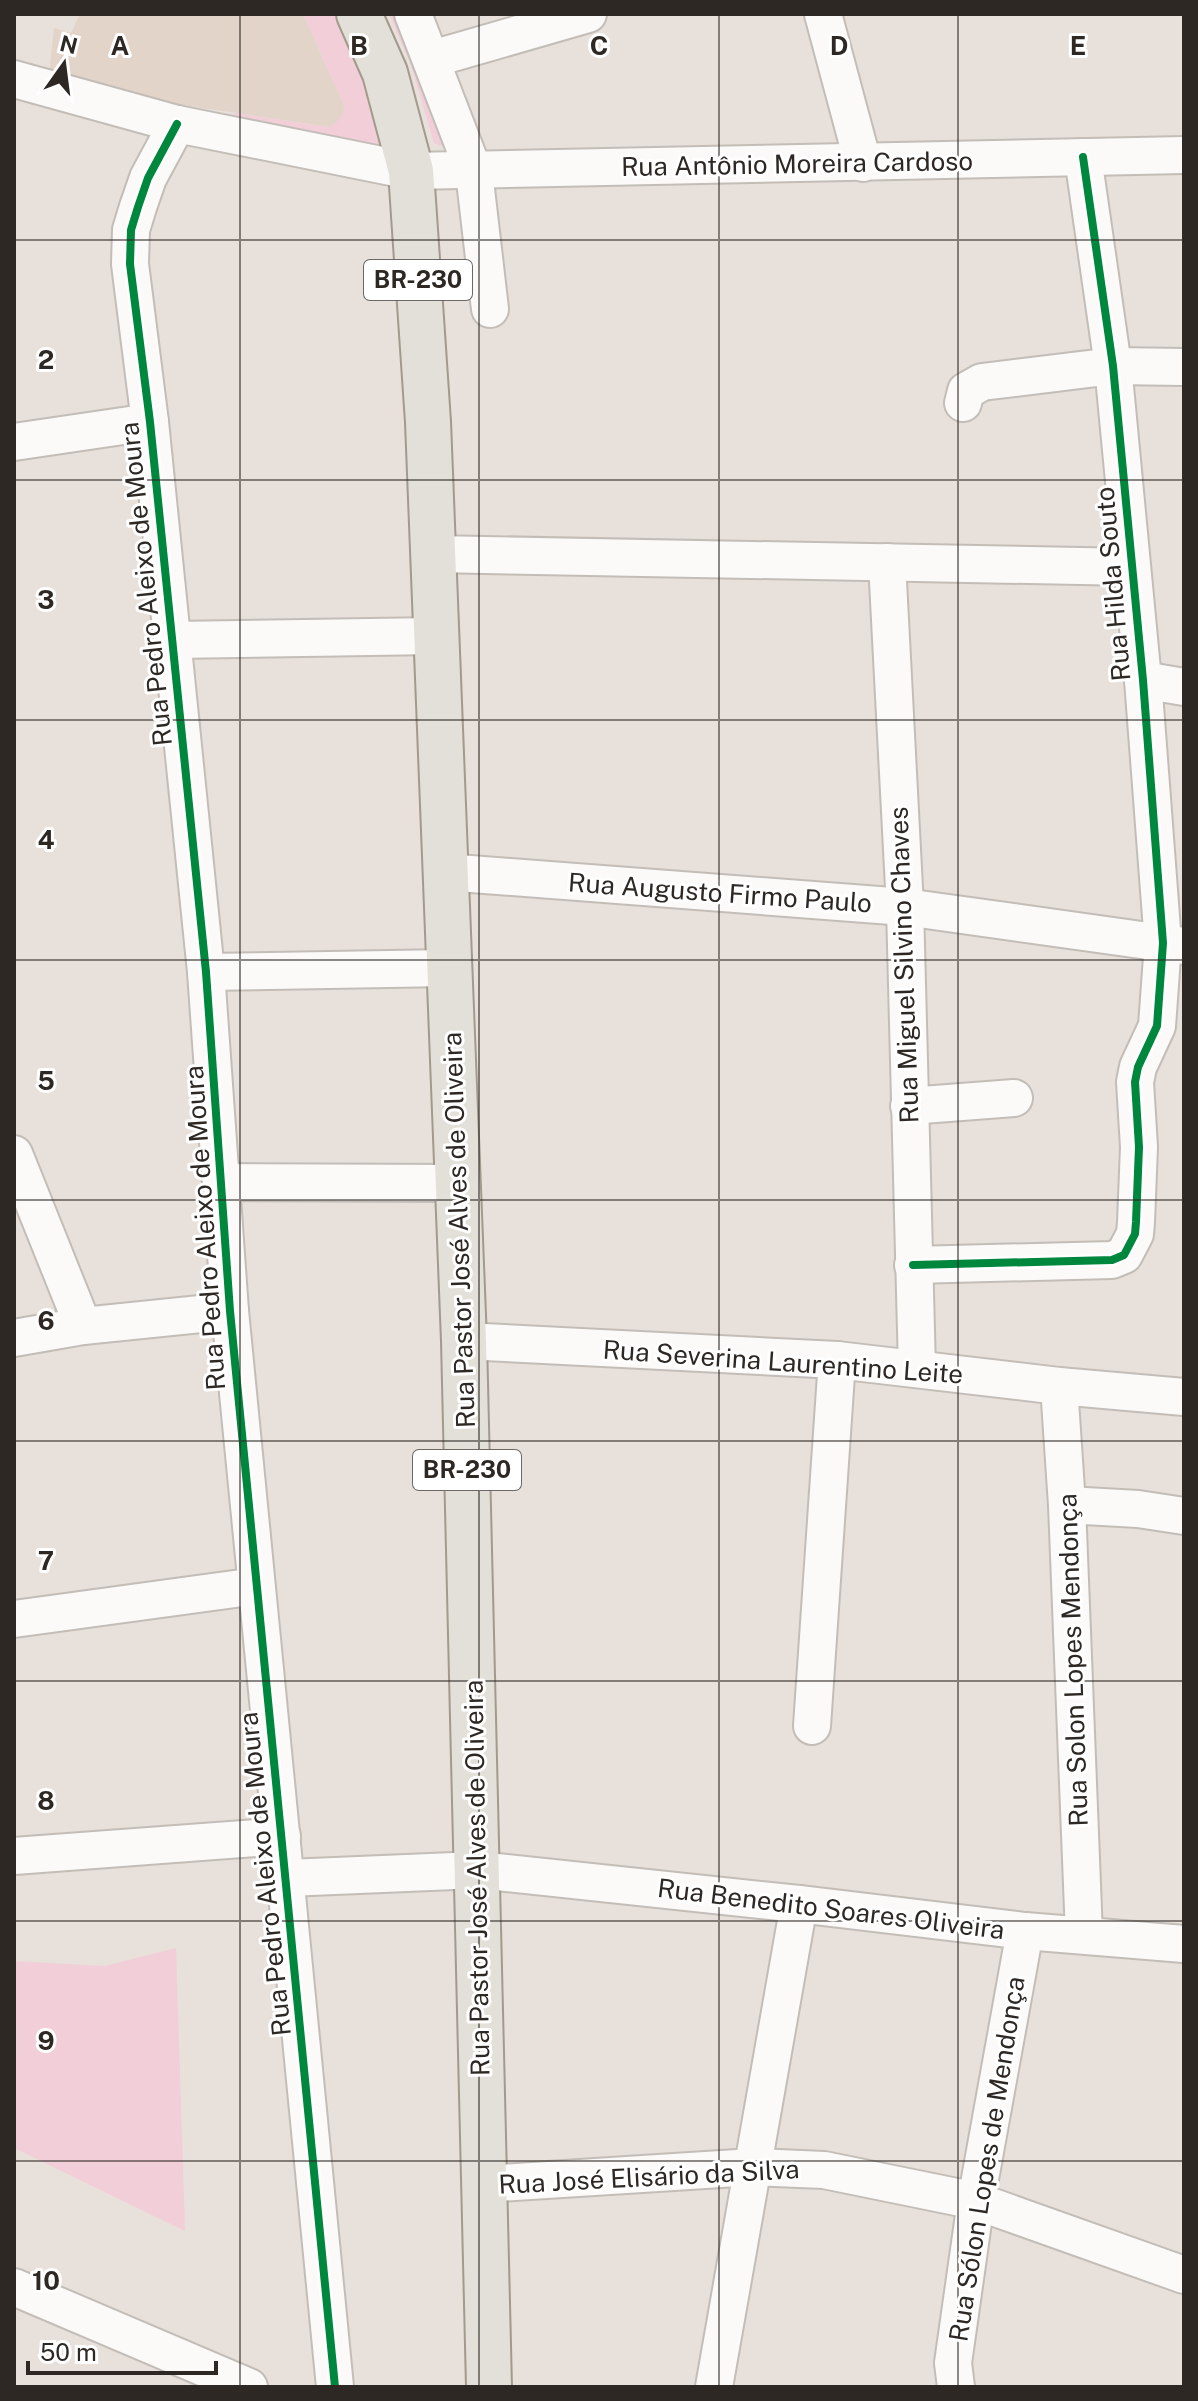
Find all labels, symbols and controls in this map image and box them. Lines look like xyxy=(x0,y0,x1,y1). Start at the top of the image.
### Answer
north arrow xyxy=(24,24,104,104)
text: N xyxy=(57,30,80,59)
text: A xyxy=(111,30,130,61)
text: B xyxy=(350,30,368,61)
text: C xyxy=(590,30,608,61)
text: D xyxy=(830,30,848,61)
text: E xyxy=(1070,30,1086,61)
street label: Rua Antônio Moreira Cardoso xyxy=(621,145,973,182)
road number: BR-230 xyxy=(364,260,472,300)
text: 2 xyxy=(38,344,54,375)
street label: Rua Pedro Aleixo de Moura xyxy=(113,421,178,748)
street label: Rua Hilda Souto xyxy=(1089,486,1136,682)
text: 3 xyxy=(37,584,55,615)
street label: Rua Miguel Silvino Chaves xyxy=(882,806,925,1124)
text: 4 xyxy=(37,824,55,855)
street label: Rua Augusto Firmo Paulo xyxy=(567,866,873,919)
street label: Rua Pastor José Alves de Oliveira xyxy=(436,1031,481,1429)
text: 5 xyxy=(37,1065,55,1096)
street label: Rua Pedro Aleixo de Moura xyxy=(178,1065,231,1391)
text: 6 xyxy=(37,1305,55,1336)
street label: Rua Severina Laurentino Leite xyxy=(602,1333,964,1390)
road number: BR-230 xyxy=(413,1450,521,1490)
street label: Rua Solon Lopes Mendonça xyxy=(1051,1493,1094,1827)
text: 7 xyxy=(38,1545,54,1576)
street label: Rua Pastor José Alves de Oliveira xyxy=(458,1680,495,2076)
street label: Rua Pedro Aleixo de Moura xyxy=(232,1711,297,2038)
text: 8 xyxy=(37,1785,55,1816)
street label: Rua Benedito Soares Oliveira xyxy=(656,1872,1006,1945)
street label: Rua Sólon Lopes de Mendonça xyxy=(942,1974,1031,2344)
text: 9 xyxy=(37,2025,55,2056)
street label: Rua José Elisário da Silva xyxy=(498,2153,800,2200)
text: 10 xyxy=(32,2265,60,2296)
scale bar xyxy=(28,2325,216,2375)
text: 50 m xyxy=(40,2338,97,2366)

